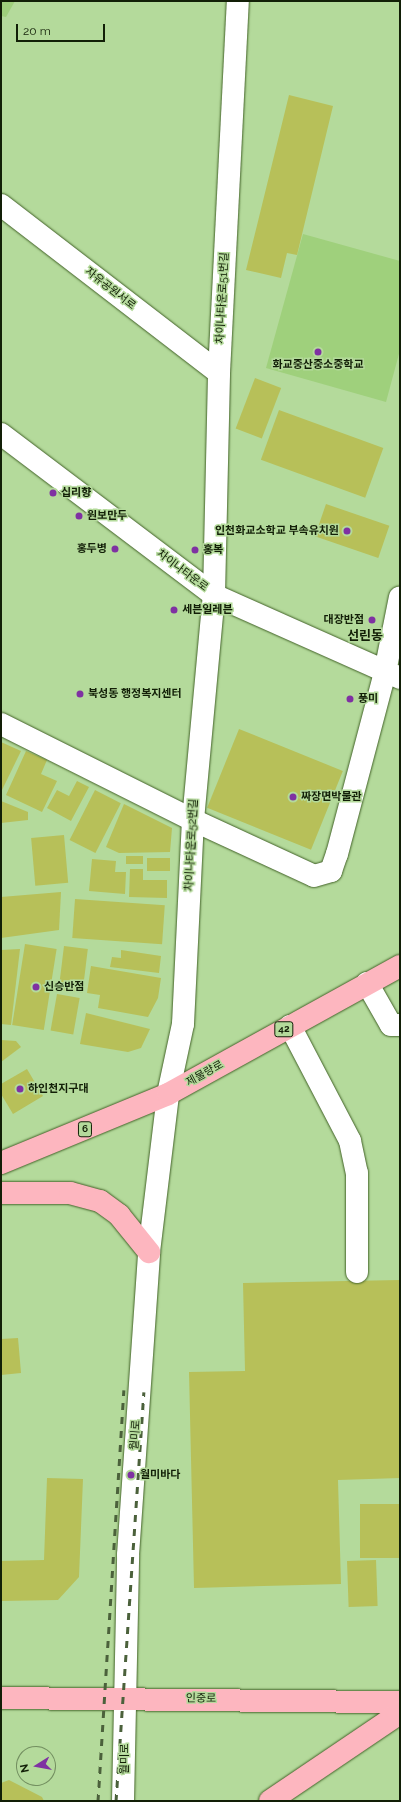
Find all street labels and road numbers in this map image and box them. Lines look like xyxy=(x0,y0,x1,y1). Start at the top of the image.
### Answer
street label: 차이나타운로51번길 xyxy=(214,252,232,344)
street label: 자유공원서로 xyxy=(82,265,138,313)
street label: 차이나타운로 xyxy=(154,547,210,595)
street label: 차이나타운로52번길 xyxy=(183,798,201,892)
road number: 42 xyxy=(274,1021,294,1037)
street label: 제물량로 xyxy=(184,1058,226,1090)
road number: 6 xyxy=(77,1121,93,1137)
street label: 월미로 xyxy=(128,1419,144,1451)
street label: 인중로 xyxy=(186,1692,216,1706)
street label: 월미로 xyxy=(118,1744,132,1774)

